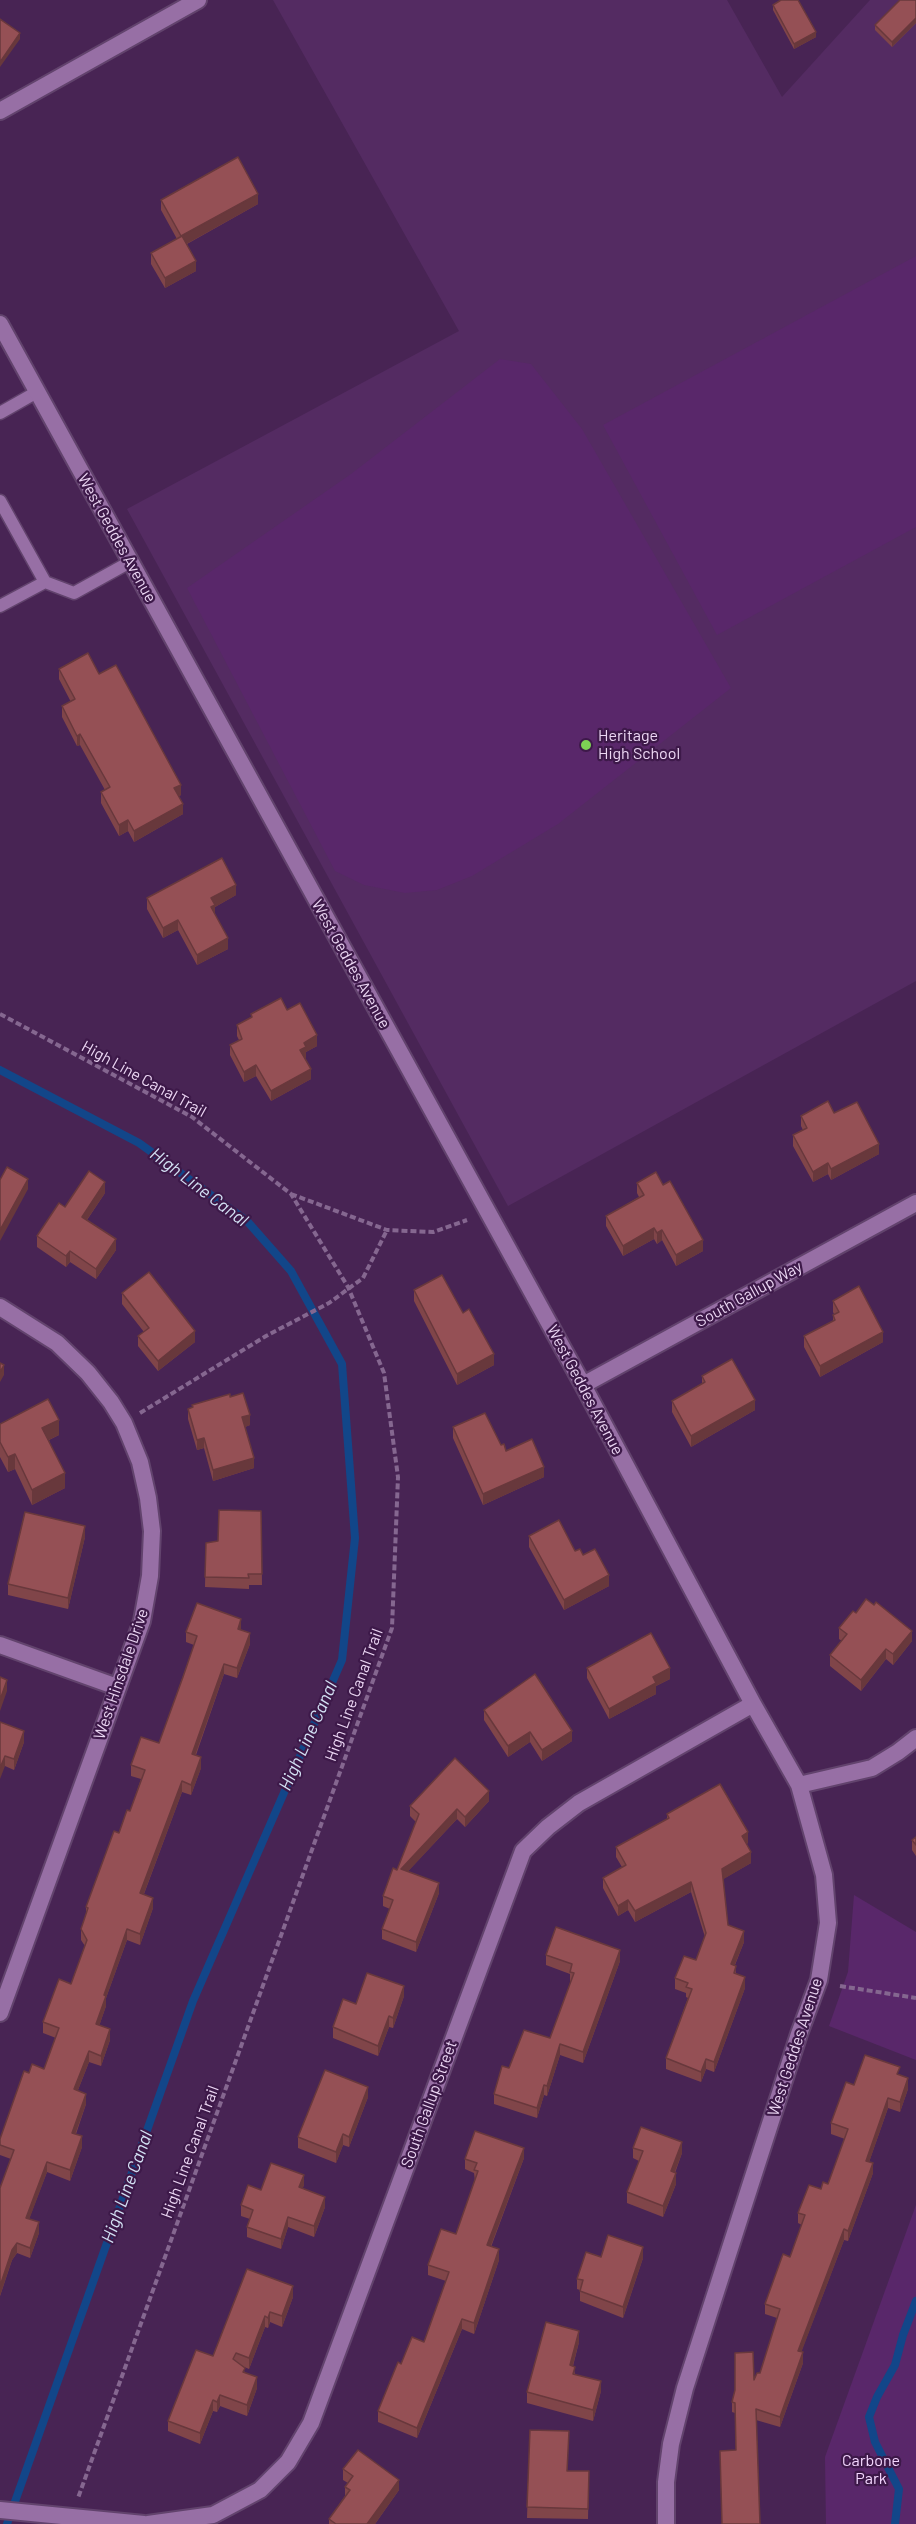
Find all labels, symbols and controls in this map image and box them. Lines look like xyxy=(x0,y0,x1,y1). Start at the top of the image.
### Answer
street label: West Geddes Avenue xyxy=(74,470,160,606)
place label: Heritage High School xyxy=(598,726,680,764)
marker: Heritage High School xyxy=(579,738,593,752)
street label: West Geddes Avenue xyxy=(308,896,394,1032)
street label: High Line Canal Trail xyxy=(78,1037,210,1121)
water label: High Line Canal xyxy=(146,1143,252,1231)
street label: South Gallup Way xyxy=(692,1257,806,1331)
street label: West Geddes Avenue xyxy=(543,1322,627,1458)
street label: West Hinsdale Drive xyxy=(90,1606,152,1742)
street label: High Line Canal Trail xyxy=(321,1626,387,1764)
water label: High Line Canal xyxy=(274,1678,342,1794)
street label: West Geddes Avenue xyxy=(764,1975,826,2119)
street label: South Gallup Street xyxy=(397,2038,461,2170)
street label: High Line Canal Trail xyxy=(157,2083,223,2221)
water label: High Line Canal xyxy=(97,2128,157,2246)
park label: Carbone Park xyxy=(842,2451,900,2489)

